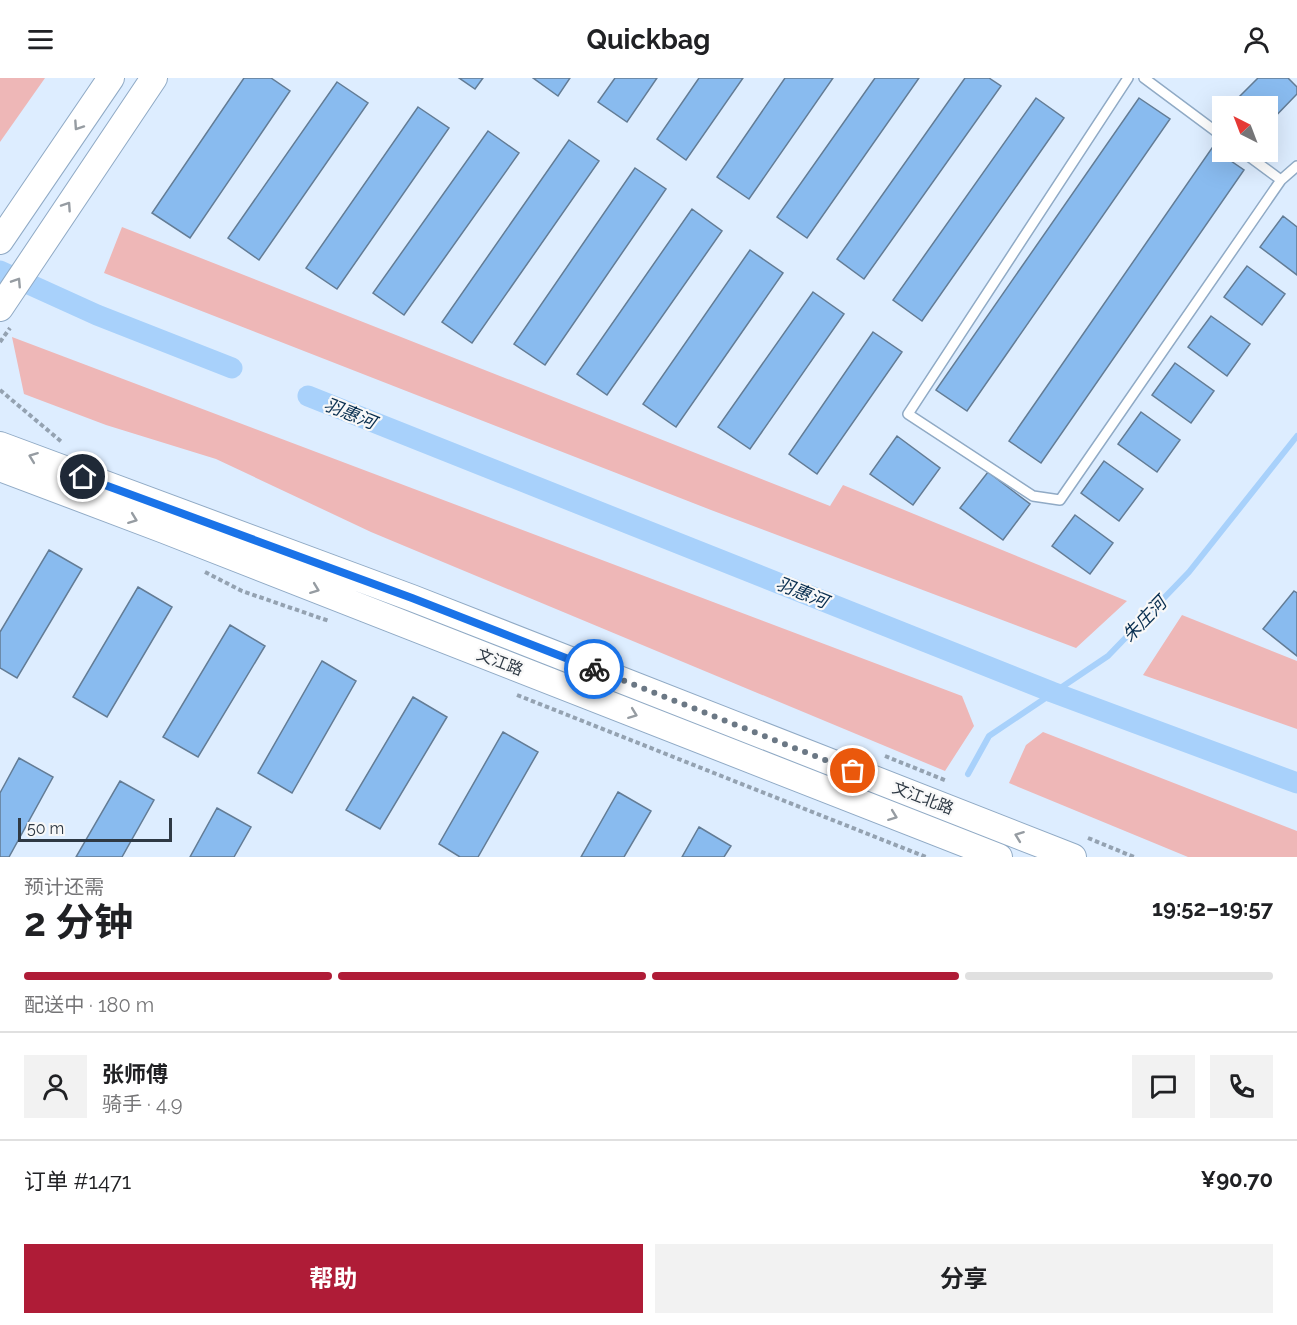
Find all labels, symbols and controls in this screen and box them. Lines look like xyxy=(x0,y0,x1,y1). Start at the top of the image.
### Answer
icon: menu xyxy=(24,23,57,56)
icon: person xyxy=(1240,23,1273,56)
text: Quickbag xyxy=(587,24,710,55)
north arrow xyxy=(1212,96,1278,162)
map controls xyxy=(1212,96,1278,162)
one-way arrow xyxy=(75,120,86,131)
one-way arrow xyxy=(60,202,71,213)
one-way arrow xyxy=(10,277,21,288)
water label: 羽惠河 xyxy=(321,393,382,434)
pin xyxy=(57,451,108,502)
one-way arrow xyxy=(28,452,39,465)
icon: home xyxy=(66,460,99,493)
one-way arrow xyxy=(127,511,138,524)
water label: 羽惠河 xyxy=(773,572,834,613)
one-way arrow xyxy=(309,582,320,595)
water label: 朱庄河 xyxy=(1118,590,1172,646)
courier xyxy=(564,639,624,699)
street label: 文江路 xyxy=(474,645,526,679)
icon: bike xyxy=(578,653,611,686)
one-way arrow xyxy=(627,707,638,719)
pin xyxy=(827,745,878,796)
icon: bag xyxy=(836,754,869,787)
street label: 文江北路 xyxy=(890,778,956,818)
one-way arrow xyxy=(887,809,898,821)
scale bar xyxy=(18,815,172,842)
text: 50 m xyxy=(27,819,64,838)
one-way arrow xyxy=(1014,831,1025,843)
text: 预计还需 xyxy=(24,875,104,899)
text: 19:52–19:57 xyxy=(1152,895,1273,921)
text: 2 分钟 xyxy=(24,899,133,945)
text: 配送中 · 180 m xyxy=(24,993,154,1017)
button: person xyxy=(24,1055,87,1118)
button: chat xyxy=(1132,1055,1195,1118)
button: phone xyxy=(1210,1055,1273,1118)
text: 张师傅 xyxy=(102,1061,168,1087)
text: 骑手 · 4.9 xyxy=(102,1092,182,1116)
text: ¥90.70 xyxy=(1201,1166,1273,1192)
text: 订单 #1471 xyxy=(24,1168,131,1194)
button: 帮助 xyxy=(24,1244,643,1313)
button: 分享 xyxy=(655,1244,1273,1313)

